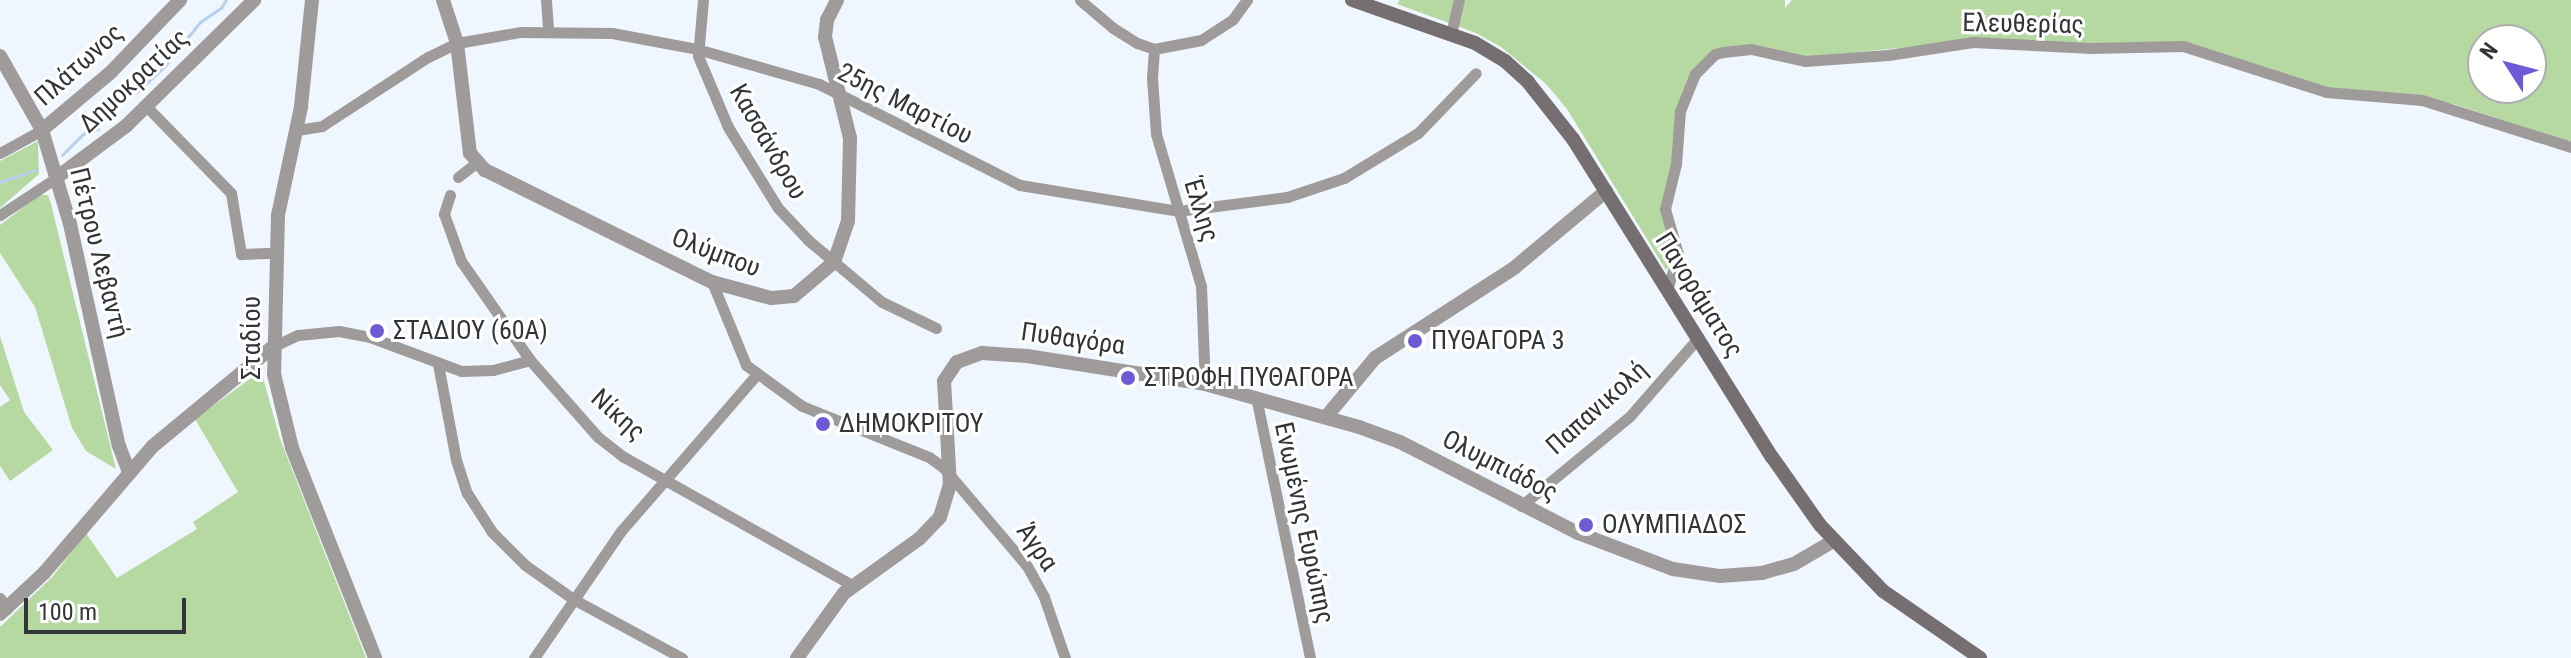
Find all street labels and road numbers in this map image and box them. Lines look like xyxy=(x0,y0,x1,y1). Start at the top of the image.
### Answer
street label: Ελευθερίας xyxy=(1962,7,2084,41)
street label: Πλάτωνος xyxy=(28,17,130,113)
street label: Δημοκρατίας xyxy=(73,22,195,140)
street label: 25ης Μαρτίου xyxy=(832,57,978,151)
street label: Κασσάνδρου xyxy=(722,79,814,205)
street label: Πέτρου Λεβαντή xyxy=(63,165,135,341)
street label: Έλλης xyxy=(1177,174,1225,246)
street label: Ολύμπου xyxy=(667,222,765,284)
street label: Πανοράματος xyxy=(1648,227,1750,363)
street label: Σταδίου xyxy=(236,296,268,380)
street label: Πυθαγόρα xyxy=(1019,316,1127,362)
street label: Παπανικολή xyxy=(1540,354,1654,462)
street label: Νίκης xyxy=(585,383,651,447)
street label: Ενωμένης Ευρώπης xyxy=(1267,419,1341,627)
street label: Ολυμπιάδος xyxy=(1437,424,1563,508)
street label: Άγρα xyxy=(1009,517,1065,577)

